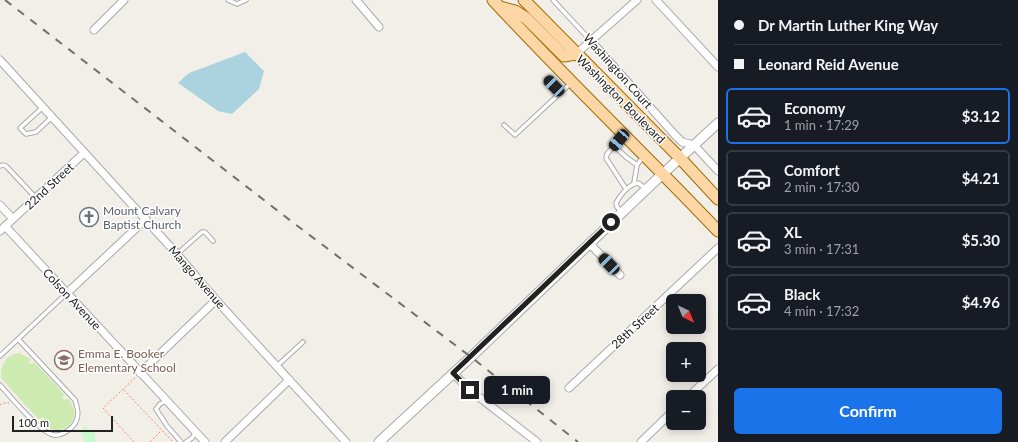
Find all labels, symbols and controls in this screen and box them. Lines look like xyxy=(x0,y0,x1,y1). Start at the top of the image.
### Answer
text: Dr Martin Luther King Way xyxy=(758,16,938,34)
street label: Washington Court xyxy=(580,30,656,112)
street label: Washington Boulevard xyxy=(574,52,668,146)
text: Leonard Reid Avenue xyxy=(758,55,899,73)
car xyxy=(541,73,567,99)
icon: car xyxy=(736,98,772,134)
text: Economy xyxy=(784,99,845,117)
text: $3.12 xyxy=(962,107,1000,125)
text: 1 min · 17:29 xyxy=(784,117,859,133)
car xyxy=(607,127,631,153)
street label: 22nd Street xyxy=(21,159,77,213)
icon: car xyxy=(736,160,772,196)
text: Comfort xyxy=(784,161,840,179)
text: $4.21 xyxy=(962,169,1000,187)
text: 2 min · 17:30 xyxy=(784,179,859,195)
place label: Mount Calvary Baptist Church xyxy=(103,203,182,232)
church icon: Mount Calvary Baptist Church xyxy=(78,206,100,228)
route start xyxy=(602,213,620,231)
icon: car xyxy=(736,222,772,258)
text: XL xyxy=(784,223,802,241)
text: $5.30 xyxy=(962,231,1000,249)
text: 3 min · 17:31 xyxy=(784,241,859,257)
street label: Mango Avenue xyxy=(165,242,229,312)
car xyxy=(596,251,622,277)
street label: Colson Avenue xyxy=(40,265,104,333)
icon: car xyxy=(736,284,772,320)
text: Black xyxy=(784,285,820,303)
text: $4.96 xyxy=(962,293,1000,311)
north arrow xyxy=(666,294,706,334)
map controls xyxy=(666,294,706,430)
street label: 28th Street xyxy=(608,300,662,352)
text: 4 min · 17:32 xyxy=(784,303,859,319)
button: + xyxy=(666,342,706,382)
place label: Emma E. Booker Elementary School xyxy=(78,346,176,375)
school or university icon: Emma E. Booker Elementary School xyxy=(53,349,75,371)
callout: 1 min xyxy=(484,376,550,404)
route end xyxy=(461,381,479,399)
text: 1 min xyxy=(501,382,533,398)
button: Confirm xyxy=(734,388,1002,434)
button: − xyxy=(666,390,706,430)
scale bar xyxy=(12,414,113,433)
text: 100 m xyxy=(18,416,49,429)

